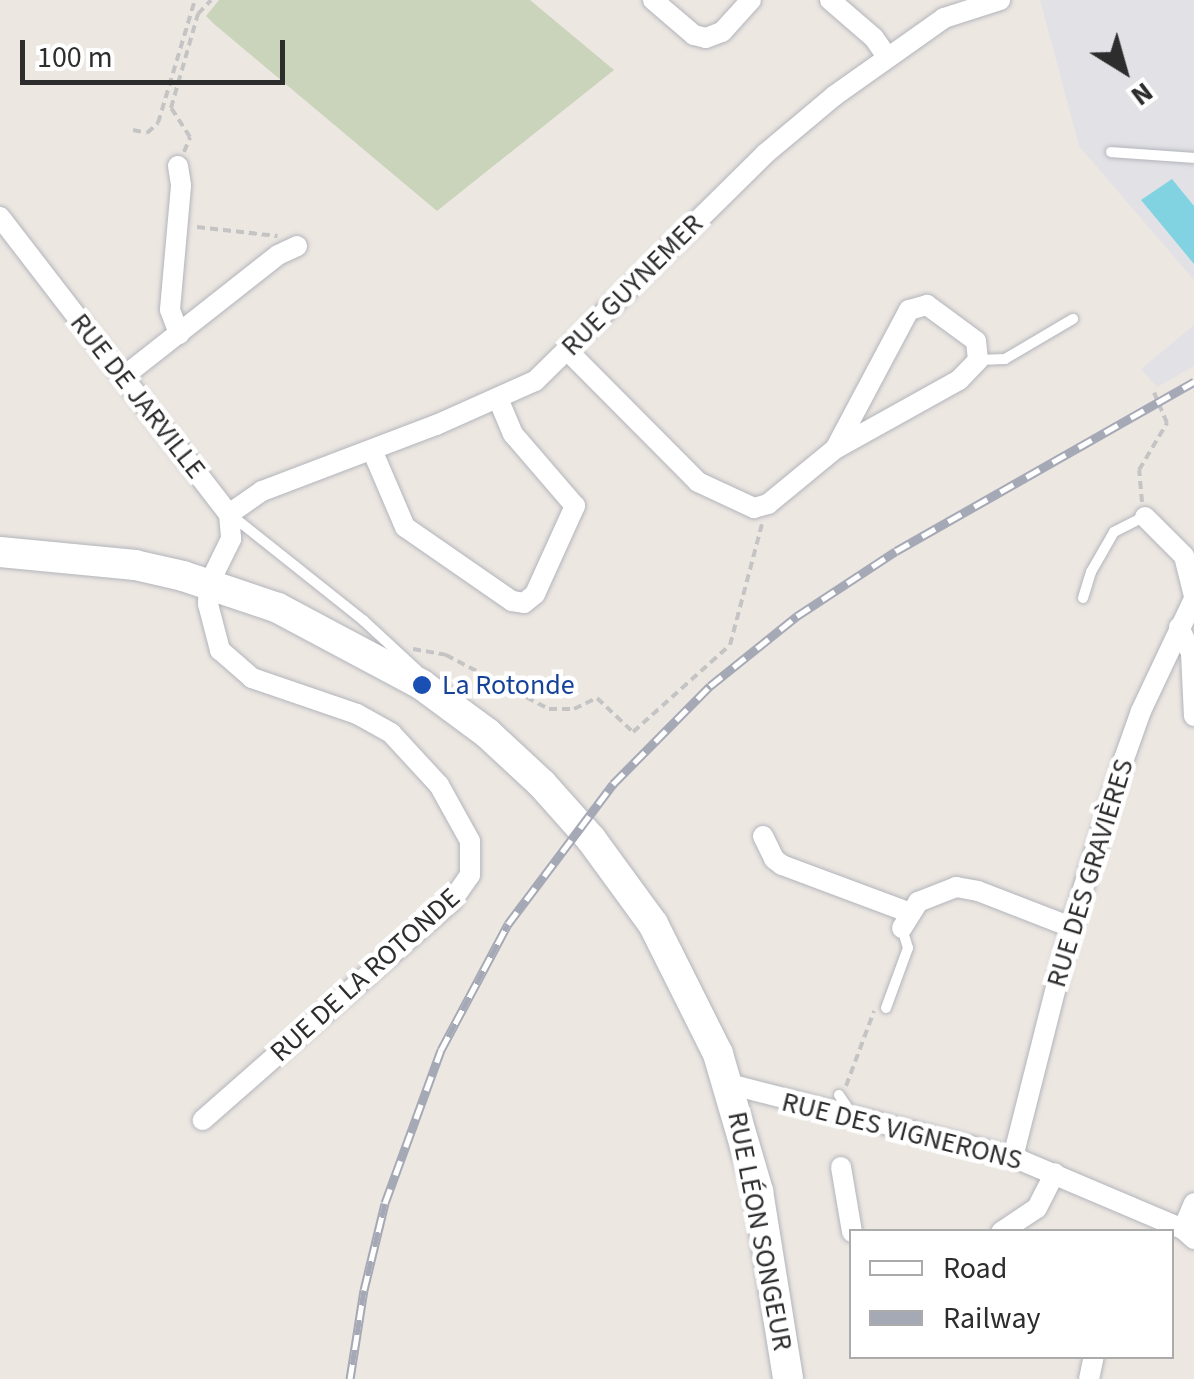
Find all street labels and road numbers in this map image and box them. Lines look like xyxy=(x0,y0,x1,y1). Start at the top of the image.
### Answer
street label: RUE GUYNEMER xyxy=(554,207,710,363)
street label: RUE DE JARVILLE xyxy=(63,307,213,485)
street label: RUE DES GRAVIÈRES xyxy=(1039,755,1141,991)
street label: RUE DE LA ROTONDE xyxy=(263,881,467,1069)
street label: RUE DES VIGNERONS xyxy=(778,1085,1026,1177)
street label: RUE LÉON SONGEUR xyxy=(720,1109,800,1353)

